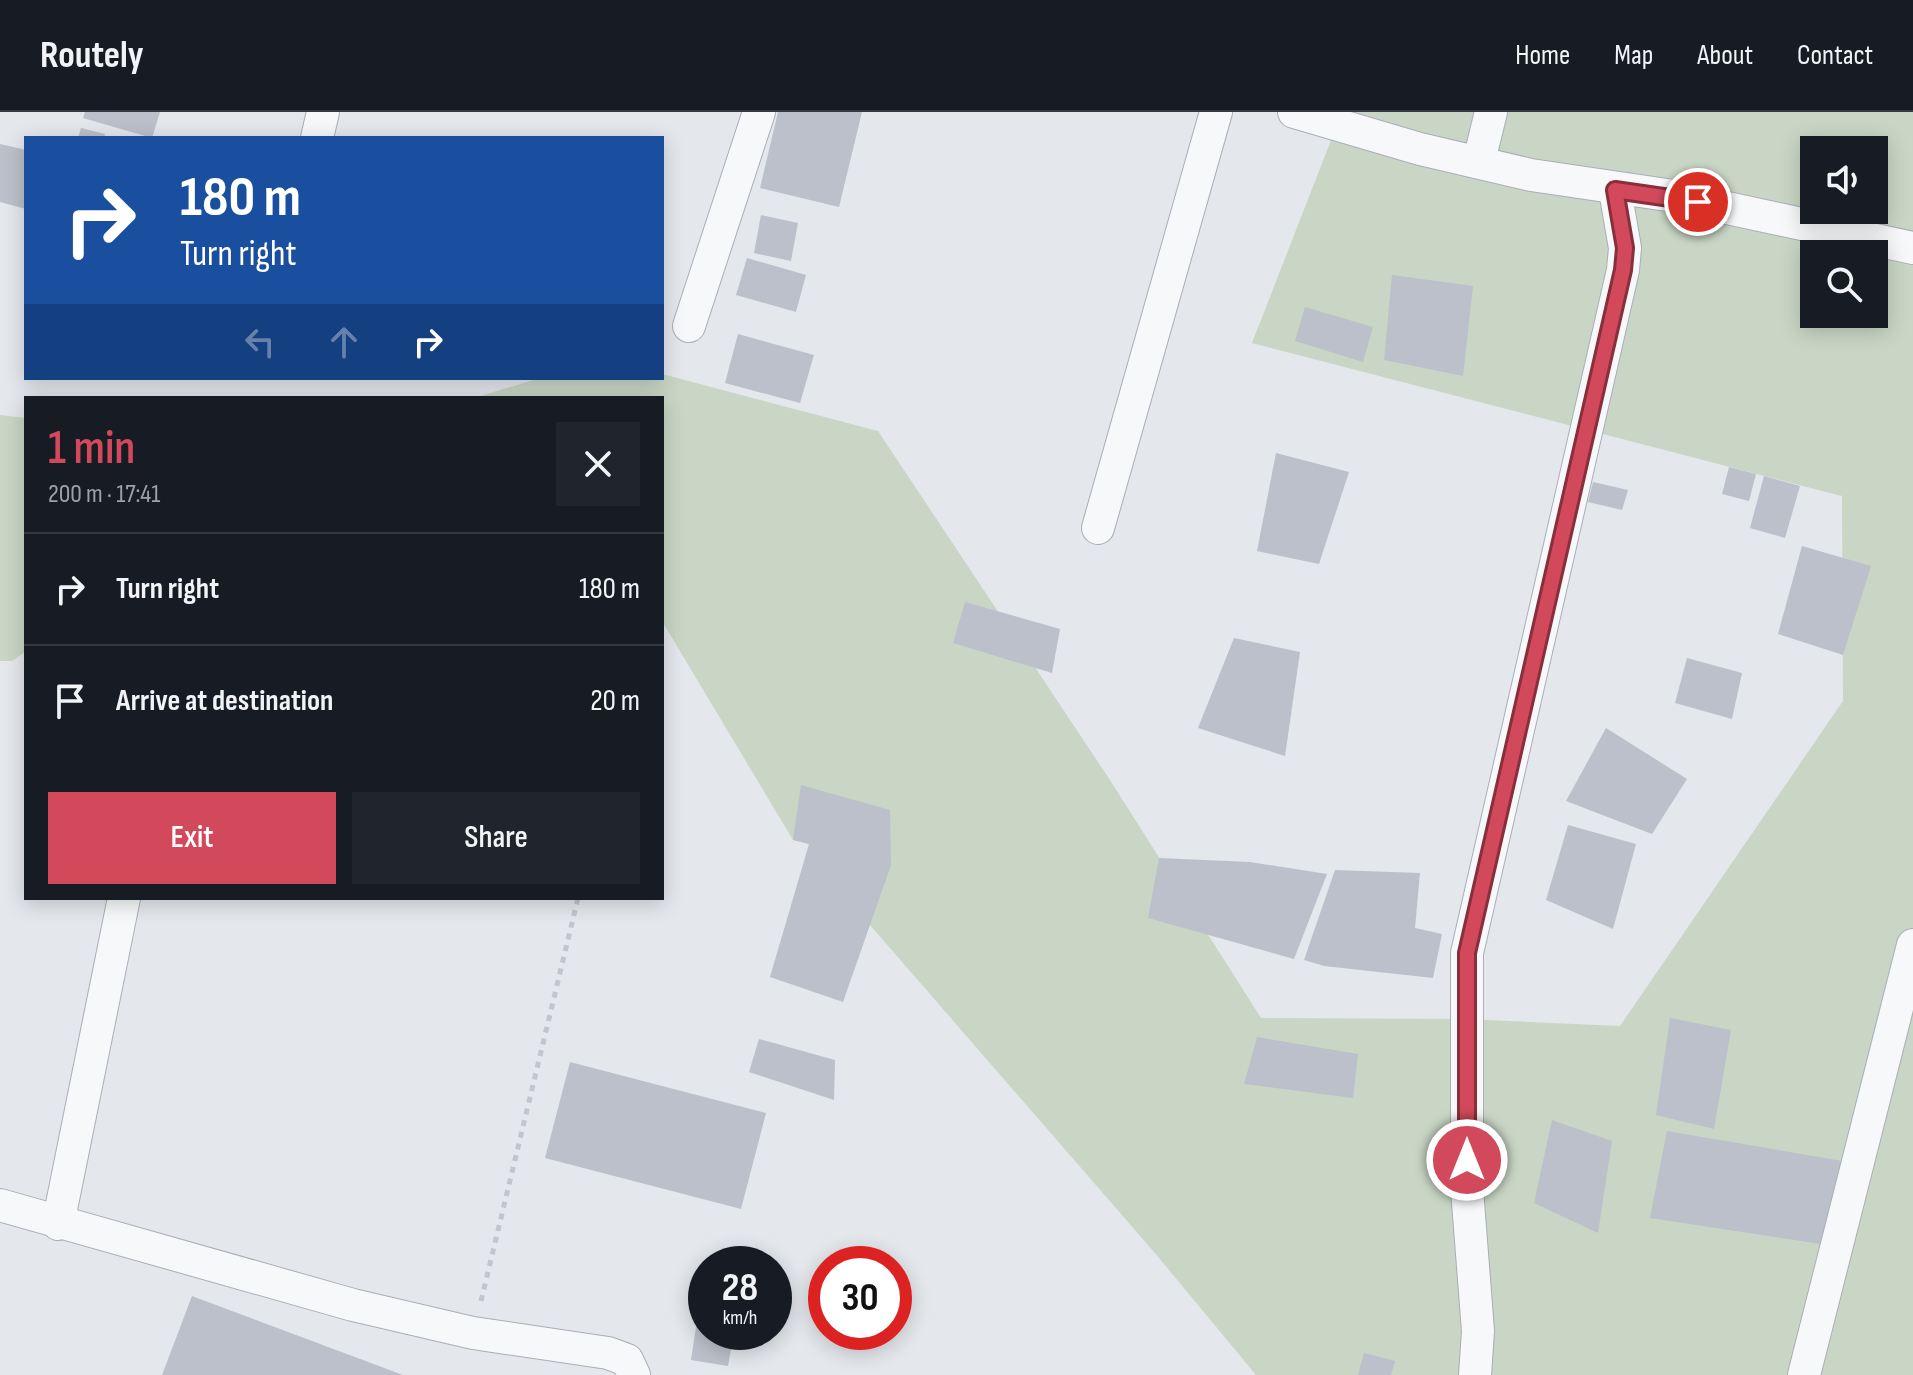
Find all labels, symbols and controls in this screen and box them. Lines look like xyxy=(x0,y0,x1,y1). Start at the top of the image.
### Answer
text: Routely xyxy=(40,33,144,78)
text: Home xyxy=(1515,39,1570,72)
text: Map xyxy=(1614,39,1653,72)
text: About xyxy=(1697,39,1753,72)
text: Contact xyxy=(1797,39,1873,72)
map controls xyxy=(1800,136,1888,328)
button: sound xyxy=(1800,136,1888,224)
text: 180 m xyxy=(180,165,301,232)
icon: right xyxy=(48,168,152,272)
pin xyxy=(1664,168,1732,236)
icon: arrive xyxy=(1676,180,1720,224)
text: Turn right xyxy=(180,233,297,276)
button: search xyxy=(1800,240,1888,328)
icon: left xyxy=(238,320,282,364)
icon: ahead xyxy=(322,320,366,364)
icon: right xyxy=(406,320,450,364)
text: 1 min xyxy=(48,420,135,477)
button: close xyxy=(556,422,640,506)
text: 200 m · 17:41 xyxy=(48,479,160,510)
icon: right xyxy=(48,567,92,611)
text: Turn right xyxy=(116,571,219,607)
text: 180 m xyxy=(579,571,640,607)
icon: arrive xyxy=(48,679,92,723)
text: Arrive at destination xyxy=(116,683,333,719)
text: 20 m xyxy=(590,683,640,719)
button: Exit xyxy=(48,792,336,884)
button: Share xyxy=(352,792,640,884)
position arrow xyxy=(1425,1118,1509,1202)
speed limit sign: 30 xyxy=(808,1246,912,1350)
text: 28 xyxy=(722,1264,758,1312)
text: km/h xyxy=(723,1306,757,1330)

